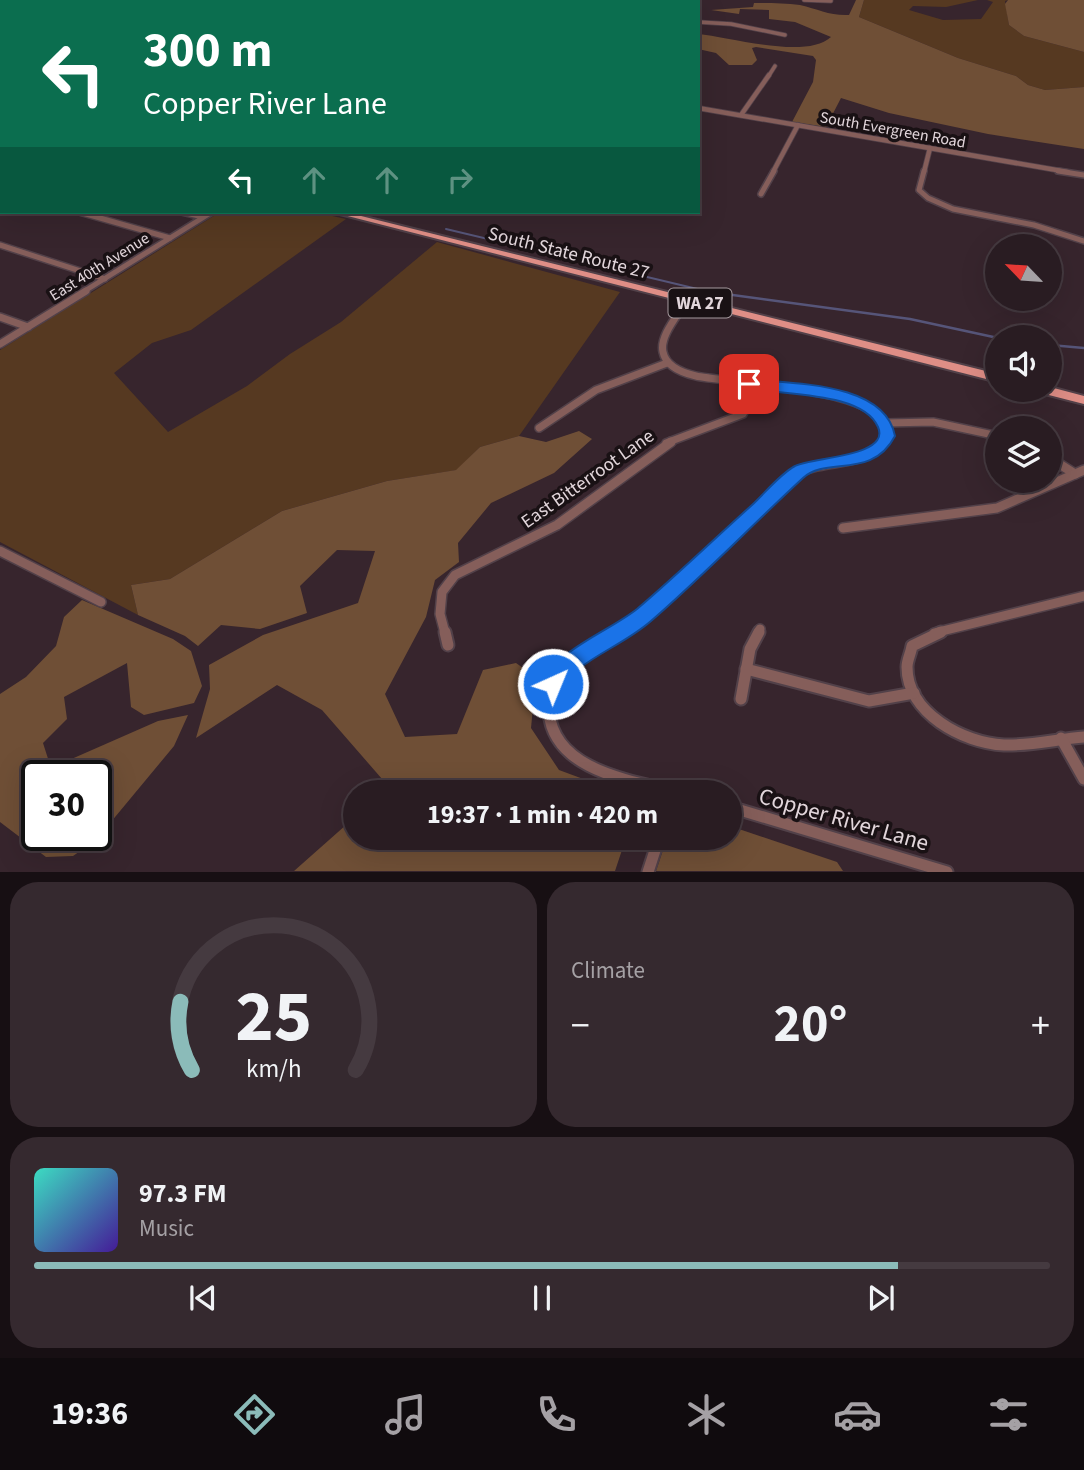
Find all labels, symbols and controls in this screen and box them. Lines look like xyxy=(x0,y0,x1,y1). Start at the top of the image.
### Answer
text: 300 m xyxy=(143,16,272,86)
icon: left xyxy=(28,28,119,119)
text: Copper River Lane xyxy=(143,81,387,127)
street label: South Evergreen Road xyxy=(818,106,968,154)
icon: left xyxy=(222,161,260,199)
icon: ahead xyxy=(295,161,333,199)
icon: ahead xyxy=(368,161,406,199)
icon: right xyxy=(441,161,479,199)
street label: South State Route 27 xyxy=(485,220,652,287)
street label: East 40th Avenue xyxy=(45,227,154,306)
north arrow xyxy=(985,234,1062,312)
map controls xyxy=(985,234,1062,493)
road number: WA 27 xyxy=(668,288,732,318)
button: sound xyxy=(985,325,1062,402)
pin xyxy=(719,354,779,414)
icon: arrive xyxy=(730,365,768,403)
button: layers xyxy=(985,416,1062,493)
street label: East Bitterroot Lane xyxy=(516,423,660,535)
position arrow xyxy=(516,647,590,721)
speed limit sign: 30 xyxy=(21,760,112,851)
street label: Copper River Lane xyxy=(755,779,933,859)
text: 19:37 · 1 min · 420 m xyxy=(427,796,658,833)
text: Climate xyxy=(571,954,645,987)
text: 25 xyxy=(235,966,312,1070)
text: 20° xyxy=(774,988,847,1062)
text: − xyxy=(571,999,590,1053)
text: + xyxy=(1031,999,1050,1053)
text: km/h xyxy=(246,1051,301,1087)
text: 97.3 FM xyxy=(139,1175,227,1212)
text: Music xyxy=(139,1212,194,1245)
icon: previous xyxy=(184,1279,222,1317)
icon: pause xyxy=(523,1279,561,1317)
icon: next xyxy=(862,1279,900,1317)
icon: directions xyxy=(230,1390,279,1439)
icon: music xyxy=(381,1390,430,1439)
icon: phone xyxy=(532,1390,581,1439)
icon: climate xyxy=(682,1390,731,1439)
icon: car xyxy=(833,1390,882,1439)
icon: filters xyxy=(984,1390,1033,1439)
text: 19:36 xyxy=(51,1391,128,1437)

